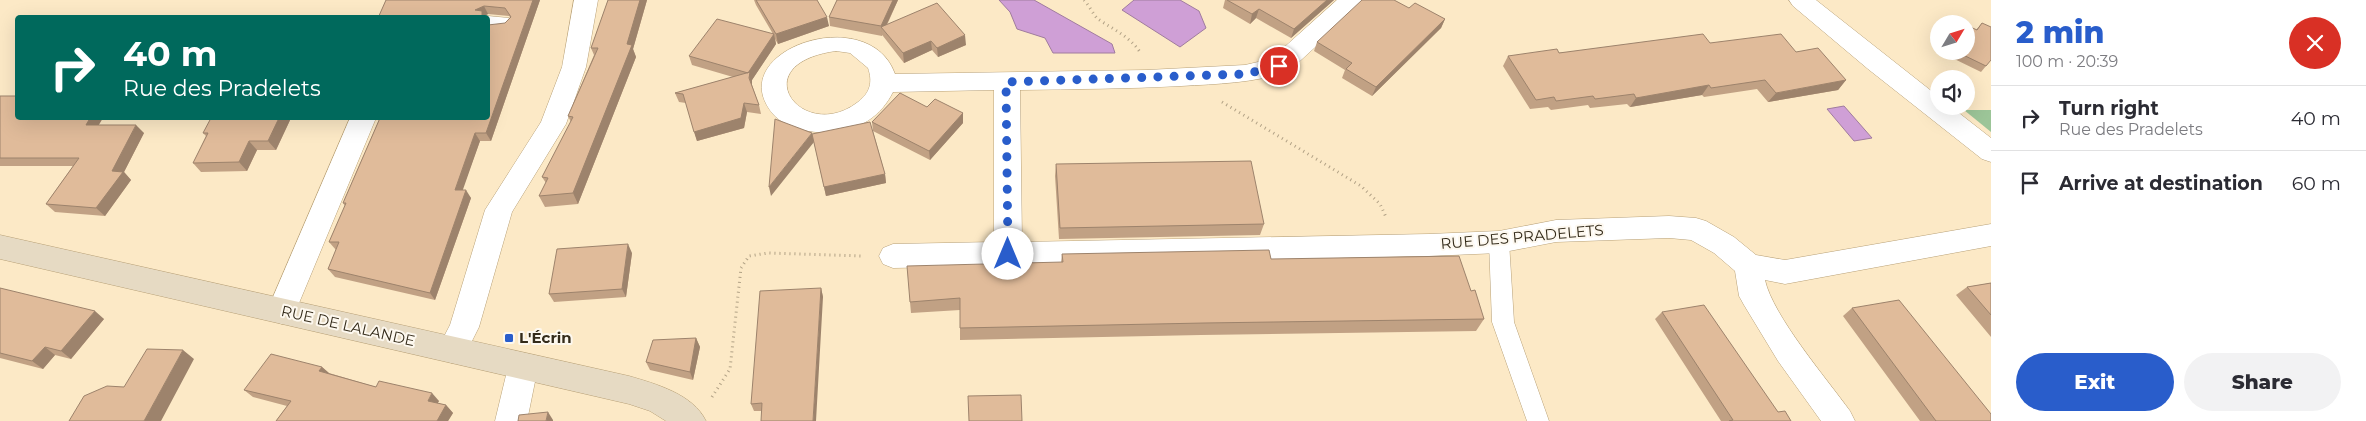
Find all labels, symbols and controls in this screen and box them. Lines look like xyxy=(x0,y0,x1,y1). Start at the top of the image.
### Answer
text: 2 min xyxy=(2016,14,2104,51)
north arrow xyxy=(1930,15,1975,60)
map controls xyxy=(1930,15,1975,115)
button: close xyxy=(2289,17,2341,69)
text: 40 m xyxy=(123,32,218,75)
icon: right xyxy=(40,35,105,100)
pin xyxy=(1258,45,1300,87)
icon: arrive xyxy=(1265,52,1293,80)
text: 100 m · 20:39 xyxy=(2016,52,2118,71)
button: sound xyxy=(1930,70,1975,115)
text: Rue des Pradelets xyxy=(123,75,321,102)
text: Turn right xyxy=(2059,97,2159,120)
icon: right xyxy=(2016,104,2044,132)
text: 40 m xyxy=(2291,107,2341,130)
text: Rue des Pradelets xyxy=(2059,120,2203,139)
icon: arrive xyxy=(2016,169,2044,197)
text: Arrive at destination xyxy=(2059,172,2263,195)
text: 60 m xyxy=(2292,172,2341,195)
street label: RUE DES PRADELETS xyxy=(1440,220,1604,253)
position arrow xyxy=(981,227,1033,279)
street label: RUE DE LALANDE xyxy=(279,301,417,350)
place label: L'Écrin xyxy=(519,328,572,347)
marker: L'Écrin xyxy=(503,332,515,344)
button: Exit xyxy=(2016,353,2174,411)
button: Share xyxy=(2184,353,2341,411)

